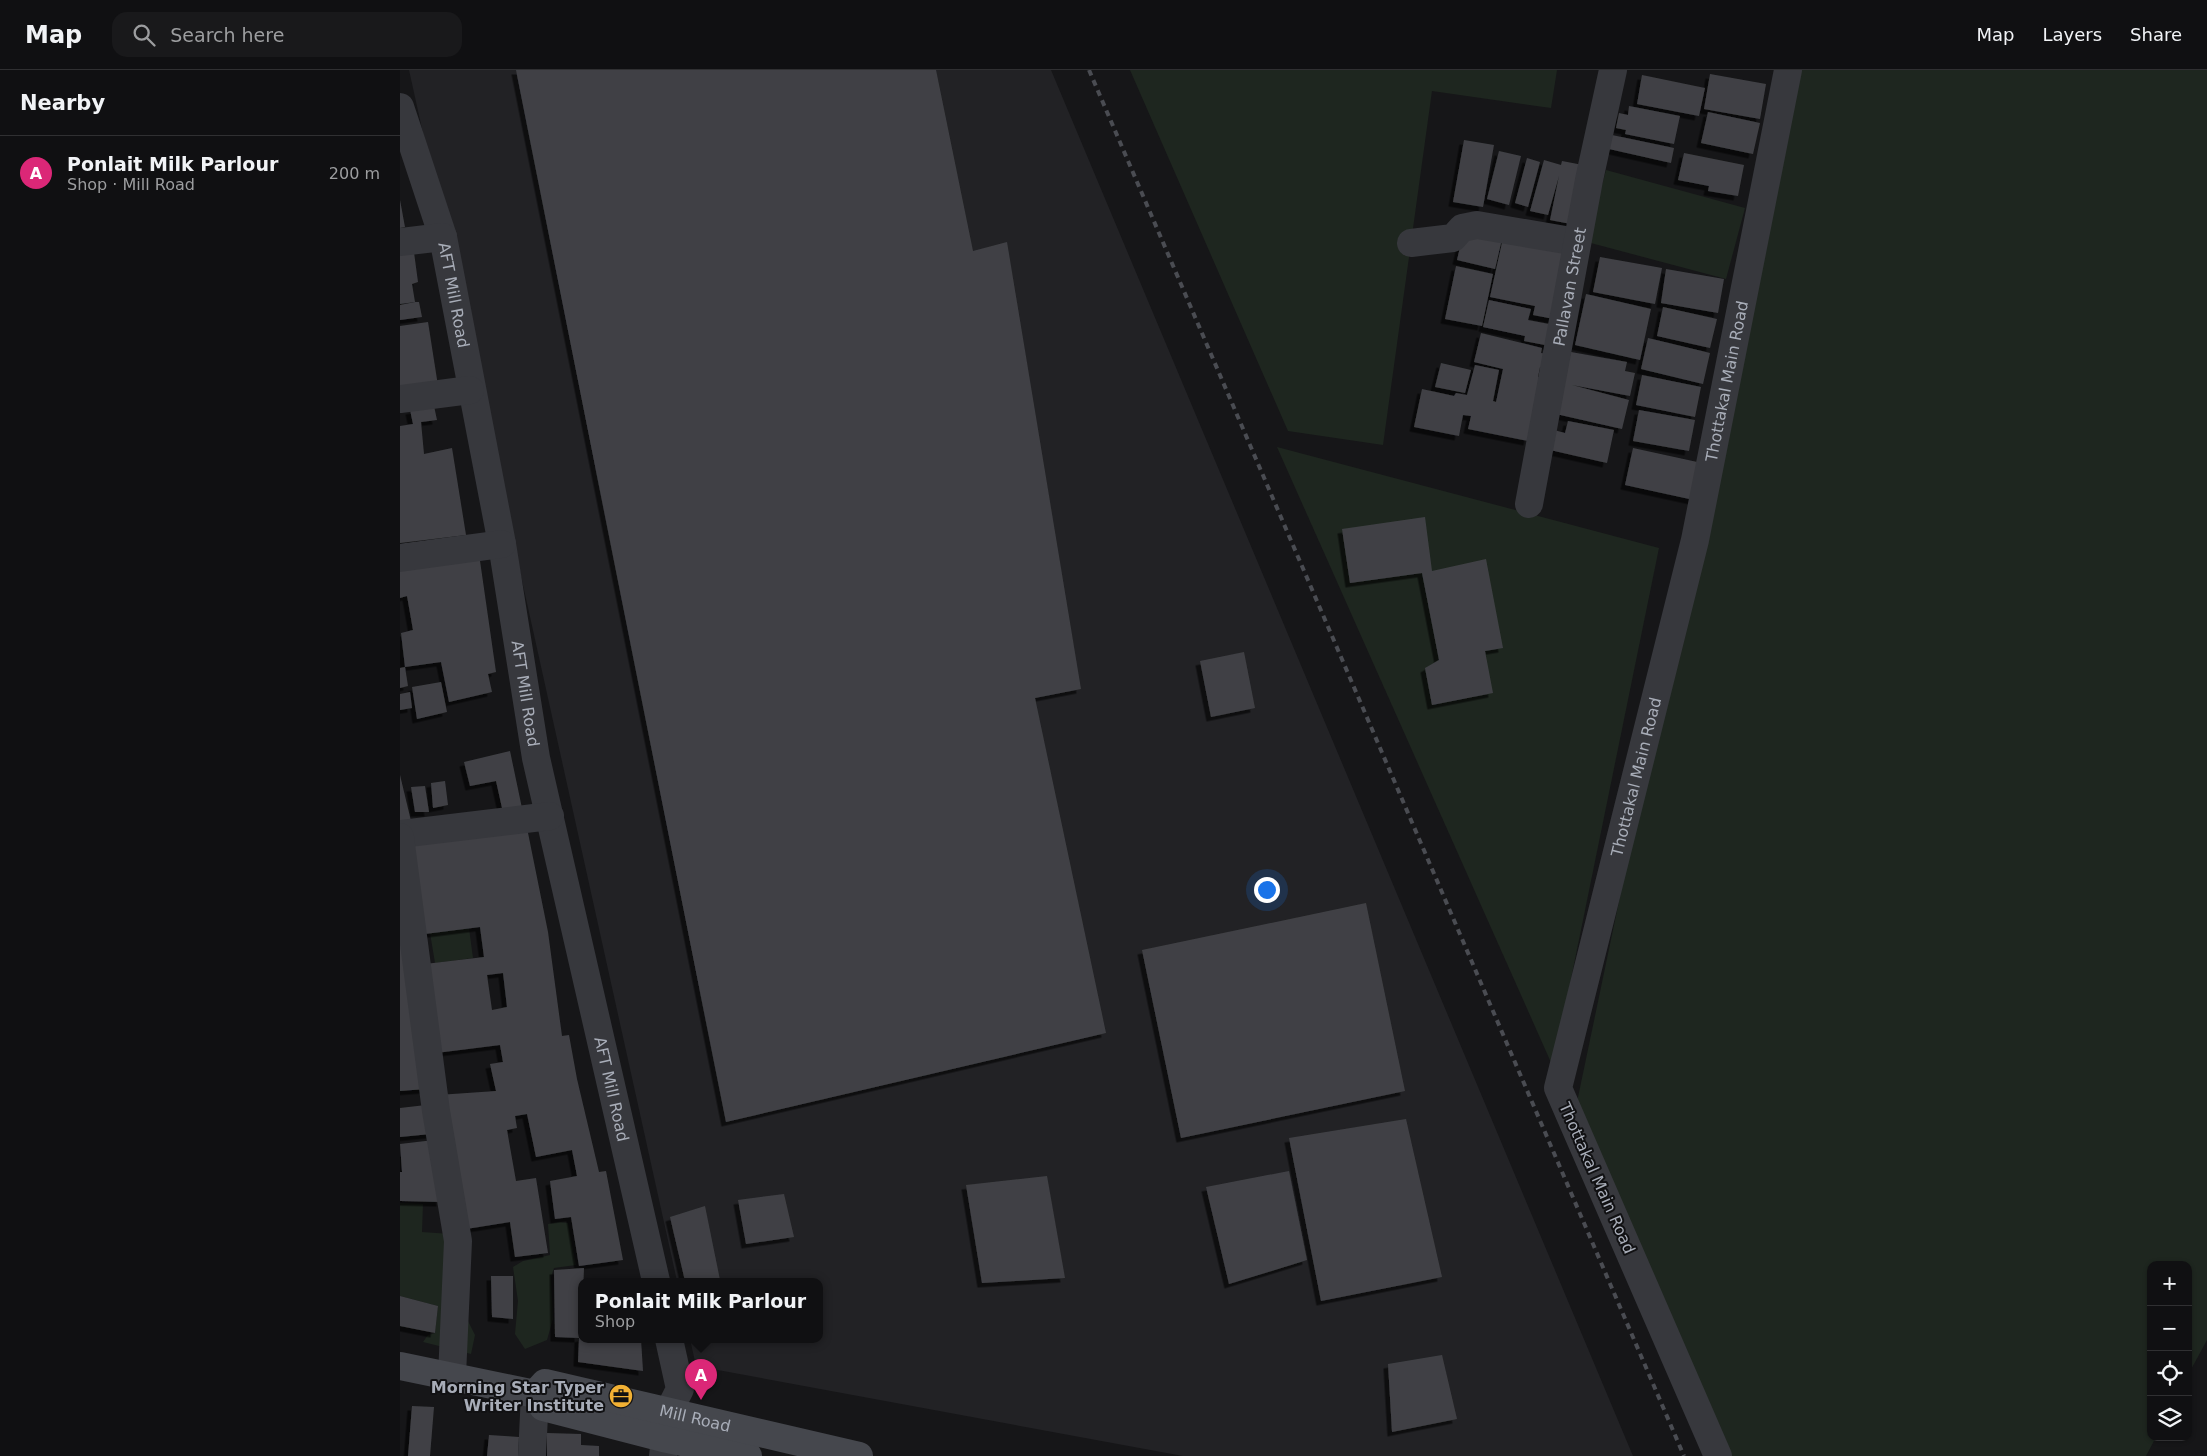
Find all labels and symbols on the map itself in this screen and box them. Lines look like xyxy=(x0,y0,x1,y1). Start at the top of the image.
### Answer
street label: Pallavan Street xyxy=(1549,226,1590,348)
street label: AFT Mill Road xyxy=(435,241,474,349)
street label: Thottakal Main Road xyxy=(1701,299,1752,464)
street label: AFT Mill Road xyxy=(508,639,544,748)
street label: Thottakal Main Road xyxy=(1606,695,1665,860)
your location xyxy=(1254,877,1280,903)
street label: AFT Mill Road xyxy=(591,1035,633,1144)
street label: Thottakal Main Road xyxy=(1555,1098,1639,1257)
pin: A xyxy=(685,1359,717,1400)
place label: Morning Star Typer Writer Institute xyxy=(431,1378,604,1415)
office icon: Morning Star Typer Writer Institute xyxy=(608,1383,634,1409)
street label: Mill Road xyxy=(658,1400,733,1435)

